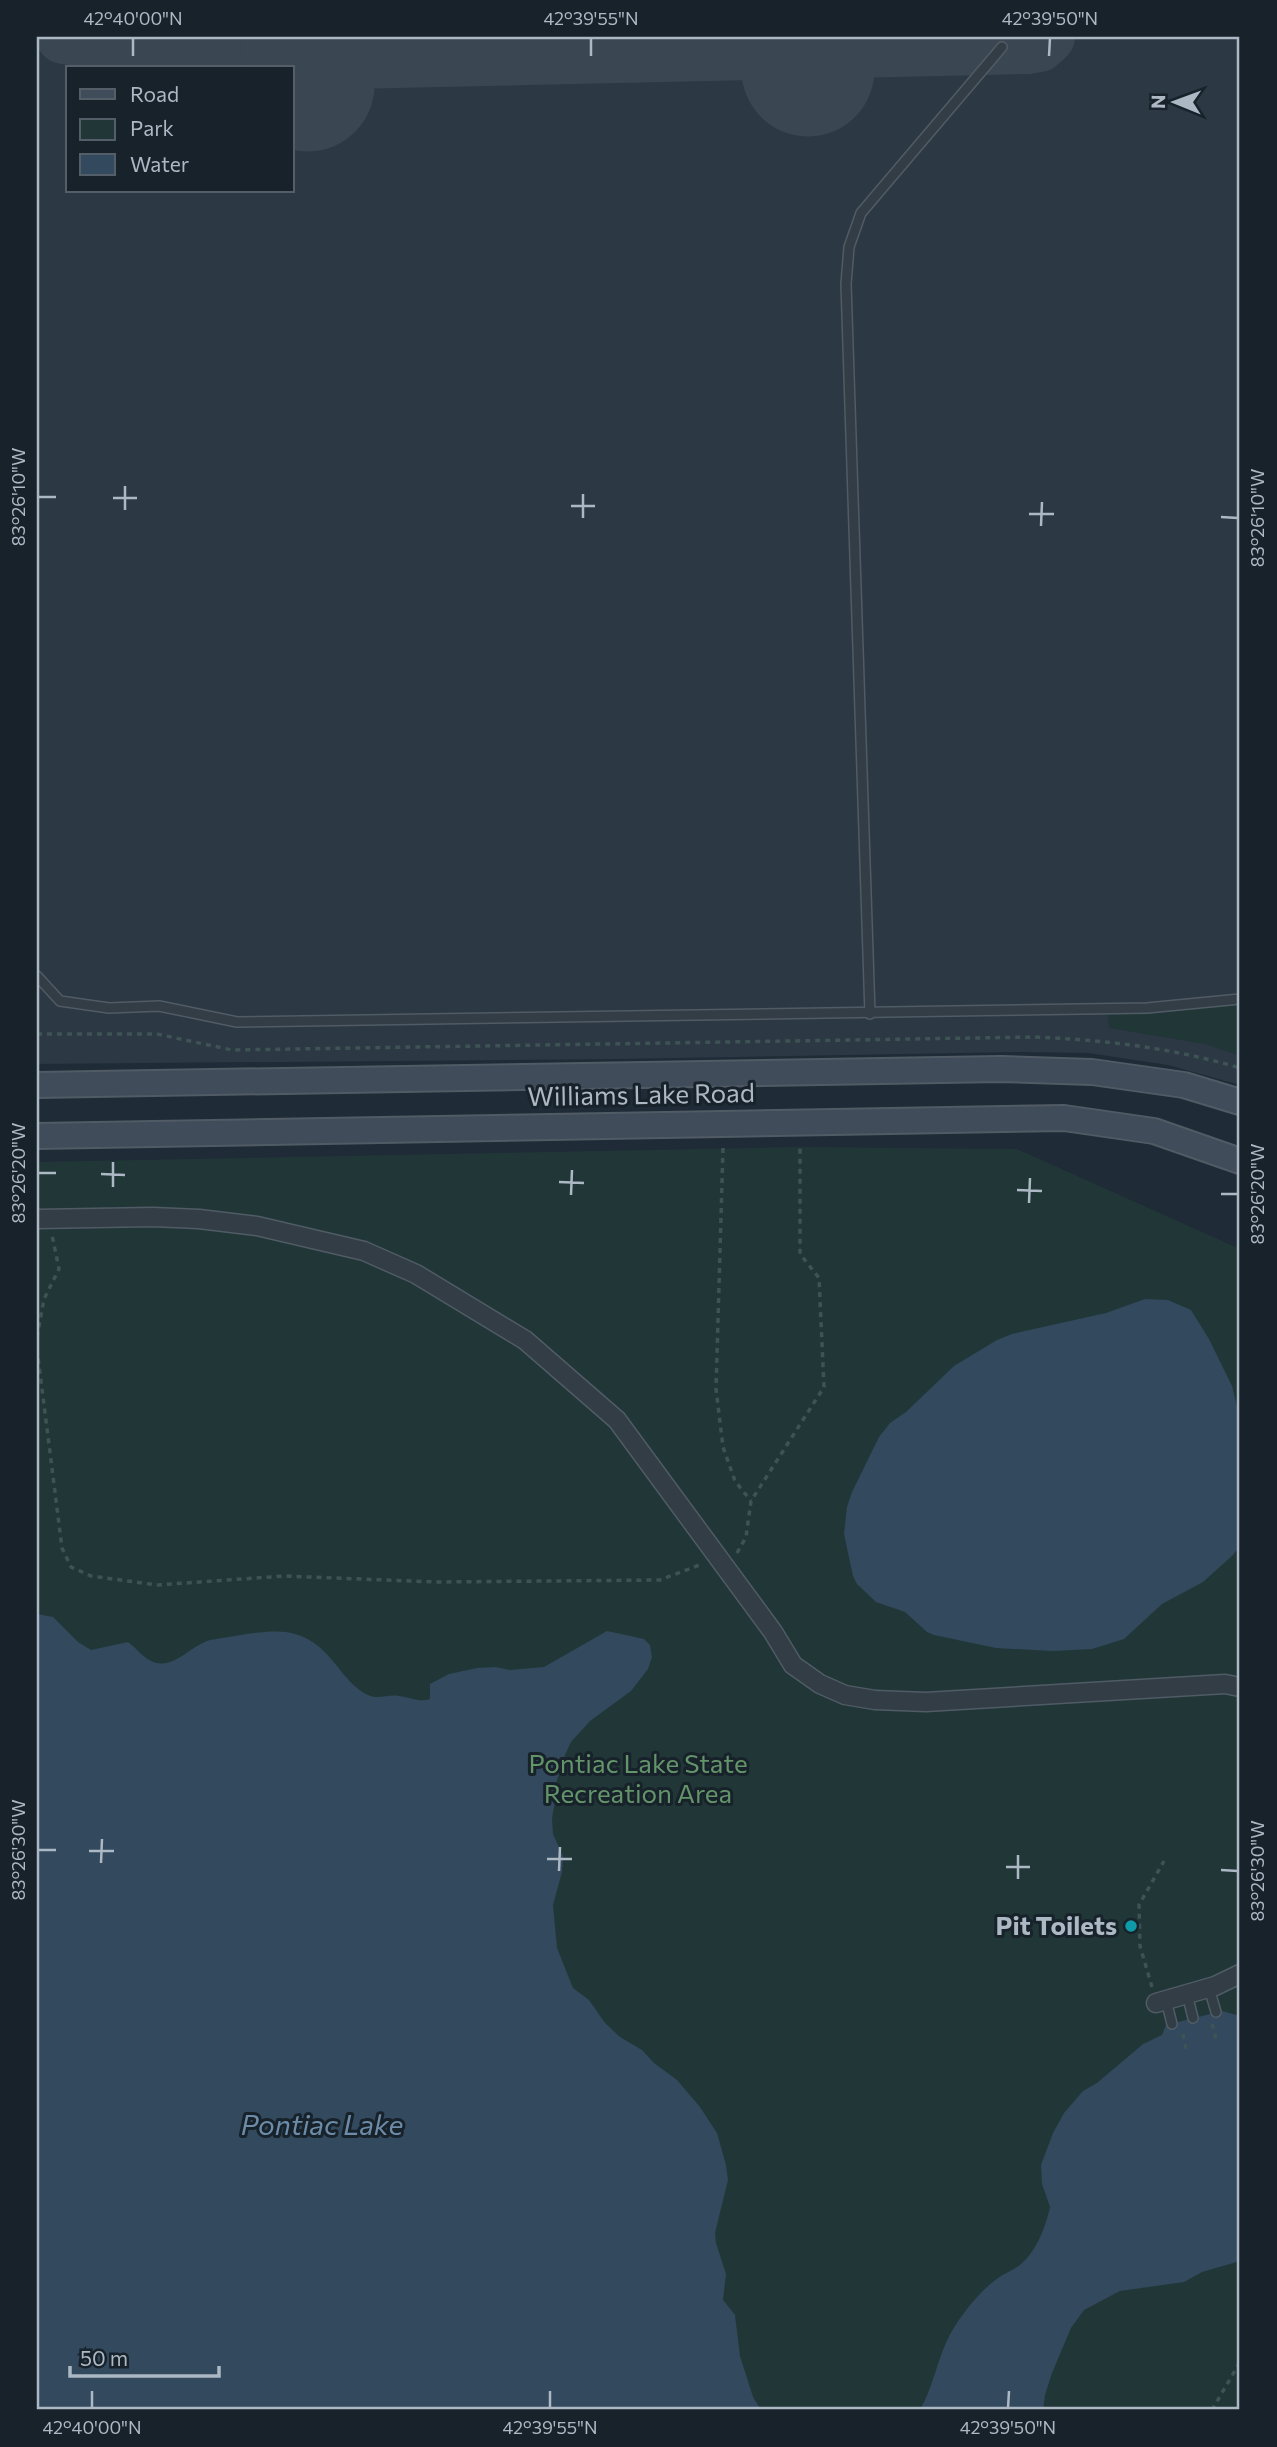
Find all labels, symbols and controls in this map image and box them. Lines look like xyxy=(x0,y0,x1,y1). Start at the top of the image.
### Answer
text: 42°40'00"N xyxy=(83,7,183,29)
text: 42°39'55"N xyxy=(544,7,638,29)
text: 42°39'50"N xyxy=(1002,7,1098,29)
legend xyxy=(66,66,294,192)
north arrow xyxy=(1140,66,1210,136)
text: Road xyxy=(130,81,179,106)
text: N xyxy=(1146,94,1169,109)
text: Park xyxy=(130,115,174,140)
text: Water xyxy=(130,151,189,176)
text: 83°26'10"W xyxy=(7,448,29,546)
text: 83°26'10"W xyxy=(1246,469,1268,567)
street label: Williams Lake Road xyxy=(527,1076,755,1111)
text: 83°26'20"W xyxy=(7,1123,29,1223)
text: 83°26'20"W xyxy=(1246,1144,1268,1244)
park label: Pontiac Lake State Recreation Area xyxy=(528,1747,748,1808)
text: 83°26'30"W xyxy=(7,1799,29,1901)
text: 83°26'30"W xyxy=(1246,1820,1268,1922)
place label: Pit Toilets xyxy=(996,1909,1117,1940)
marker: Pit Toilets xyxy=(1123,1918,1139,1934)
water label: Pontiac Lake xyxy=(241,2107,403,2141)
scale bar xyxy=(70,2335,219,2379)
text: 50 m xyxy=(80,2345,128,2370)
text: 42°40'00"N xyxy=(42,2416,142,2438)
text: 42°39'55"N xyxy=(503,2416,597,2438)
text: 42°39'50"N xyxy=(960,2416,1056,2438)

